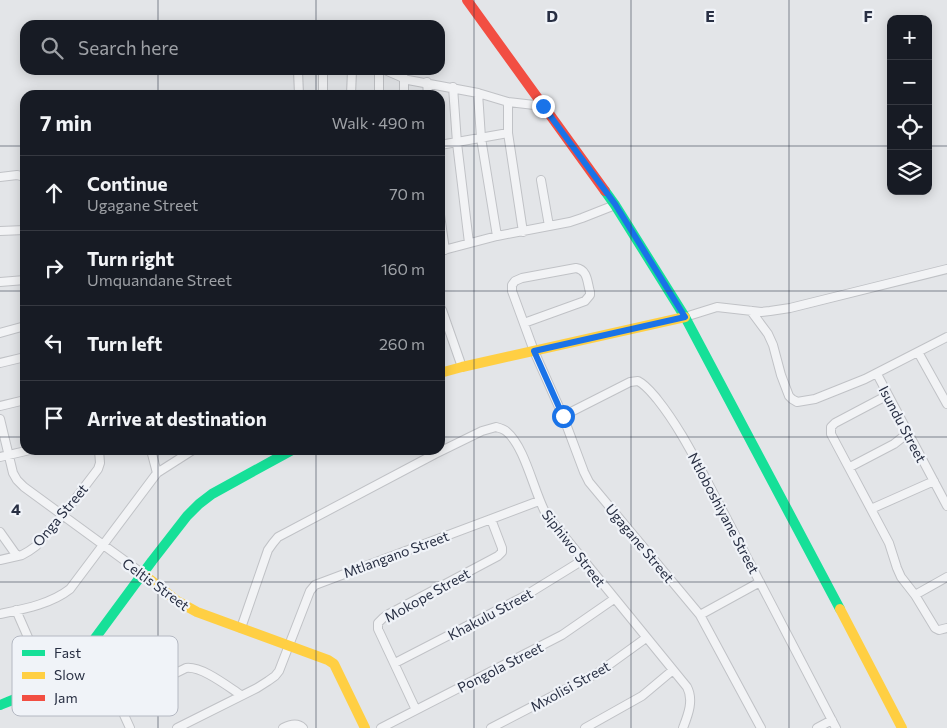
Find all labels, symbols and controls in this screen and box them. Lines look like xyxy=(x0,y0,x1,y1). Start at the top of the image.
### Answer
text: D xyxy=(546,6,558,25)
text: E xyxy=(705,6,715,25)
text: F xyxy=(863,6,873,25)
map controls xyxy=(887,15,932,195)
button: + xyxy=(887,15,932,60)
search box xyxy=(20,20,445,75)
icon: search xyxy=(38,34,66,62)
text: Search here xyxy=(78,36,178,59)
button: − xyxy=(887,60,932,105)
route end xyxy=(532,95,555,118)
button: locate xyxy=(887,105,932,150)
text: 7 min xyxy=(40,110,92,135)
text: Walk · 490 m xyxy=(332,113,425,132)
button: layers xyxy=(887,150,932,195)
text: Continue xyxy=(87,172,167,195)
icon: ahead xyxy=(40,179,68,207)
text: 70 m xyxy=(389,184,425,203)
text: Ugagane Street xyxy=(87,195,198,214)
text: Turn right xyxy=(87,247,174,270)
icon: right xyxy=(40,254,68,282)
text: 160 m xyxy=(381,259,425,278)
text: Umquandane Street xyxy=(87,270,232,289)
icon: left xyxy=(40,329,68,357)
text: Turn left xyxy=(87,332,162,355)
text: 260 m xyxy=(379,334,425,353)
street label: Isundu Street xyxy=(876,383,930,465)
icon: arrive xyxy=(40,404,68,432)
route start xyxy=(552,405,575,428)
text: Arrive at destination xyxy=(87,407,267,430)
street label: Ntloboshiyane Street xyxy=(685,449,763,577)
street label: Onga Street xyxy=(29,480,91,550)
text: 4 xyxy=(11,499,21,518)
street label: Ugagane Street xyxy=(602,500,678,586)
street label: Siphiwo Street xyxy=(539,506,610,590)
street label: Mtlangano Street xyxy=(341,527,451,581)
street label: Celtis Street xyxy=(119,554,193,614)
street label: Mokope Street xyxy=(381,564,473,626)
street label: Khakulu Street xyxy=(445,584,536,644)
legend xyxy=(12,636,178,716)
street label: Pongola Street xyxy=(454,638,546,696)
text: Fast xyxy=(54,644,81,661)
street label: Mxolisi Street xyxy=(527,657,613,715)
text: Slow xyxy=(54,666,85,683)
text: Jam xyxy=(54,689,78,706)

